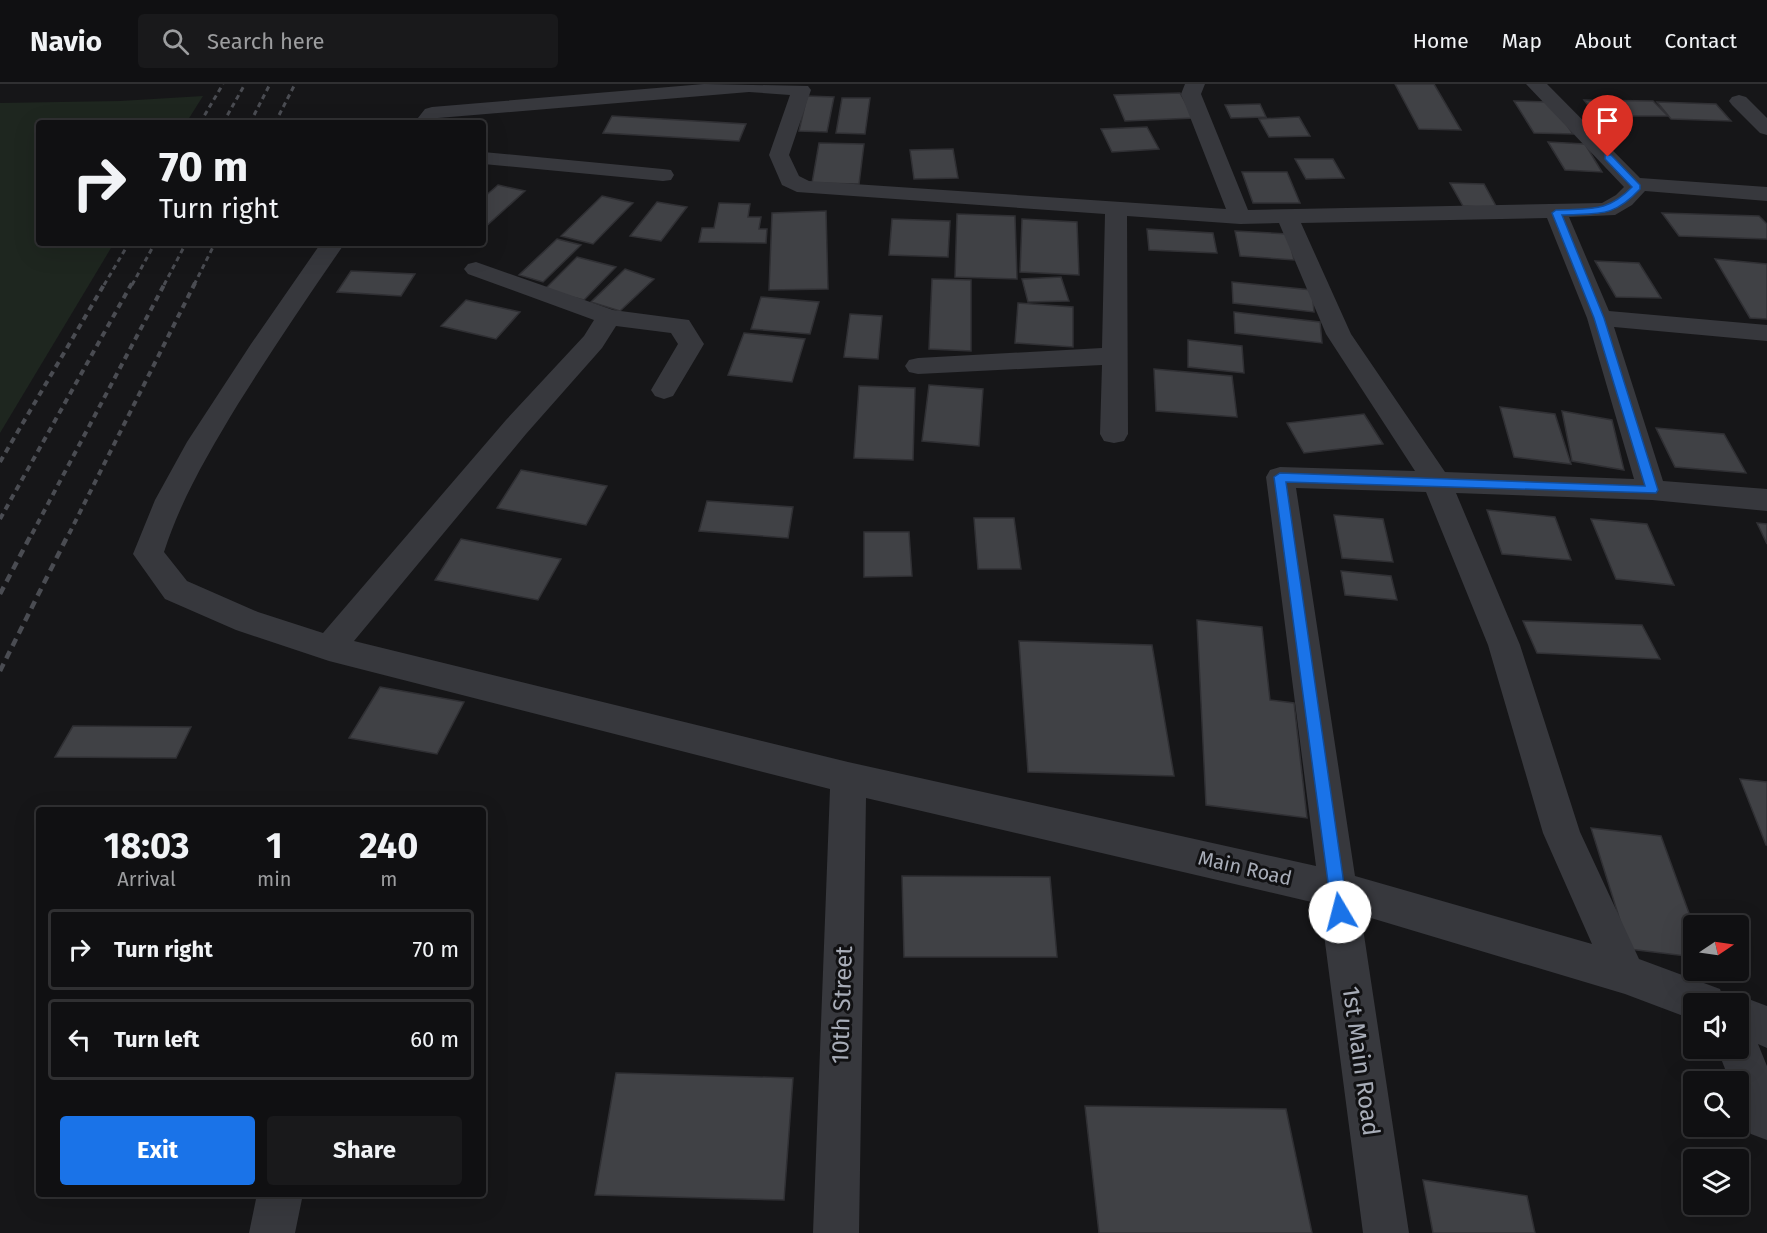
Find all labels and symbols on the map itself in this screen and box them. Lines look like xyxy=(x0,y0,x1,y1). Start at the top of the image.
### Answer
pin xyxy=(1582,95,1633,157)
street label: Main Road xyxy=(1196,846,1294,890)
position arrow xyxy=(1308,880,1372,944)
north arrow xyxy=(1683,915,1749,981)
street label: 10th Street xyxy=(826,945,858,1064)
street label: 1st Main Road xyxy=(1337,984,1385,1138)

